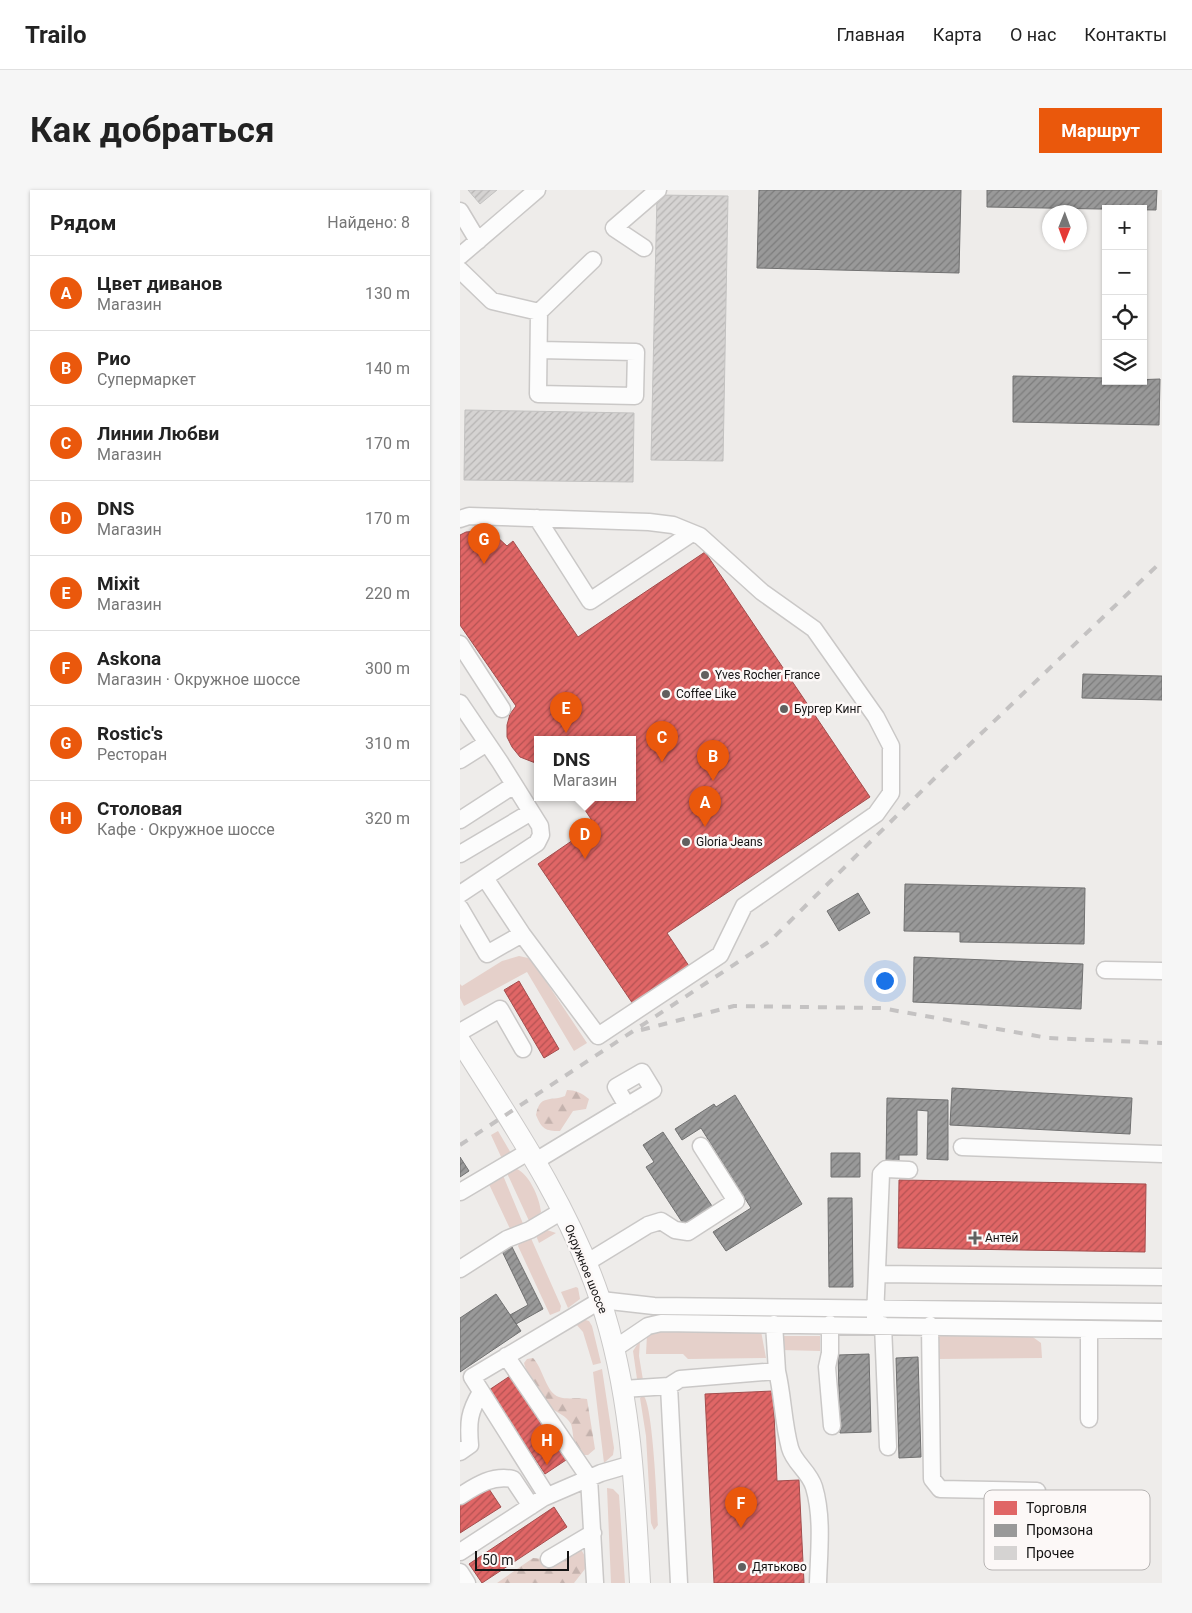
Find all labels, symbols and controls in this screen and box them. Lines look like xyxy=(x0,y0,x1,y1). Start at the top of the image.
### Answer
text: Trailo xyxy=(25,21,87,49)
text: Главная xyxy=(836,24,905,45)
text: Карта xyxy=(933,24,982,45)
text: О нас xyxy=(1010,24,1056,45)
text: Контакты xyxy=(1084,24,1167,45)
button: Маршрут xyxy=(1039,108,1162,153)
text: Как добраться xyxy=(30,110,275,151)
north arrow xyxy=(1042,205,1087,250)
map controls xyxy=(1102,205,1147,385)
button: + xyxy=(1102,205,1147,250)
text: Рядом xyxy=(50,211,116,235)
text: Найдено: 8 xyxy=(327,213,410,232)
button: − xyxy=(1102,250,1147,295)
text: Цвет диванов xyxy=(97,272,222,295)
text: A xyxy=(61,284,71,303)
text: 130 m xyxy=(365,284,410,303)
text: Магазин xyxy=(97,295,162,314)
button: locate xyxy=(1102,295,1147,340)
button: layers xyxy=(1102,340,1147,385)
text: Рио xyxy=(97,347,131,370)
text: B xyxy=(61,359,71,378)
text: 140 m xyxy=(365,359,410,378)
text: Супермаркет xyxy=(97,370,196,389)
text: Линии Любви xyxy=(97,422,219,445)
text: C xyxy=(61,434,71,453)
text: 170 m xyxy=(365,434,410,453)
text: Магазин xyxy=(97,445,162,464)
text: DNS xyxy=(97,497,134,520)
text: D xyxy=(61,509,71,528)
text: 170 m xyxy=(365,509,410,528)
text: Магазин xyxy=(97,520,162,539)
pin: G xyxy=(468,523,500,564)
text: Mixit xyxy=(97,572,140,595)
text: E xyxy=(62,584,71,603)
text: 220 m xyxy=(365,584,410,603)
text: Магазин xyxy=(97,595,162,614)
text: Askona xyxy=(97,647,161,670)
text: F xyxy=(62,659,70,678)
text: 300 m xyxy=(365,659,410,678)
place label: Yves Rocher France xyxy=(715,668,820,682)
marker: Yves Rocher France xyxy=(699,669,711,681)
text: Магазин · Окружное шоссе xyxy=(97,670,300,689)
place label: Coffee Like xyxy=(676,687,736,701)
marker: Coffee Like xyxy=(660,688,672,700)
pin: E xyxy=(550,692,582,733)
place label: Бургер Кинг xyxy=(794,702,861,716)
marker: Бургер Кинг xyxy=(778,703,790,715)
pin: C xyxy=(646,721,678,762)
text: Rostic's xyxy=(97,722,163,745)
text: G xyxy=(61,734,71,753)
text: 310 m xyxy=(365,734,410,753)
popup xyxy=(534,736,636,801)
pin: B xyxy=(697,740,729,781)
text: Ресторан xyxy=(97,745,167,764)
text: DNS xyxy=(553,748,590,771)
text: Магазин xyxy=(553,771,617,790)
pin: A xyxy=(689,786,721,827)
text: Столовая xyxy=(97,797,182,820)
text: H xyxy=(60,809,72,828)
text: 320 m xyxy=(365,809,410,828)
pin: D xyxy=(569,818,601,859)
text: Кафе · Окружное шоссе xyxy=(97,820,275,839)
place label: Gloria Jeans xyxy=(696,835,763,849)
marker: Gloria Jeans xyxy=(680,836,692,848)
your location xyxy=(872,968,898,994)
street label: Окружное шоссе xyxy=(562,1222,610,1316)
place label: Антей xyxy=(985,1231,1018,1245)
marker: Антей xyxy=(969,1232,981,1244)
pin: H xyxy=(531,1424,563,1465)
pin: F xyxy=(725,1487,757,1528)
legend xyxy=(984,1490,1150,1570)
text: Торговля xyxy=(1026,1500,1087,1516)
text: Промзона xyxy=(1026,1522,1093,1538)
text: Прочее xyxy=(1026,1545,1074,1561)
scale bar xyxy=(475,1548,569,1571)
text: 50 m xyxy=(482,1552,514,1568)
place label: Дятьково xyxy=(752,1560,807,1574)
marker: Дятьково xyxy=(736,1561,748,1573)

